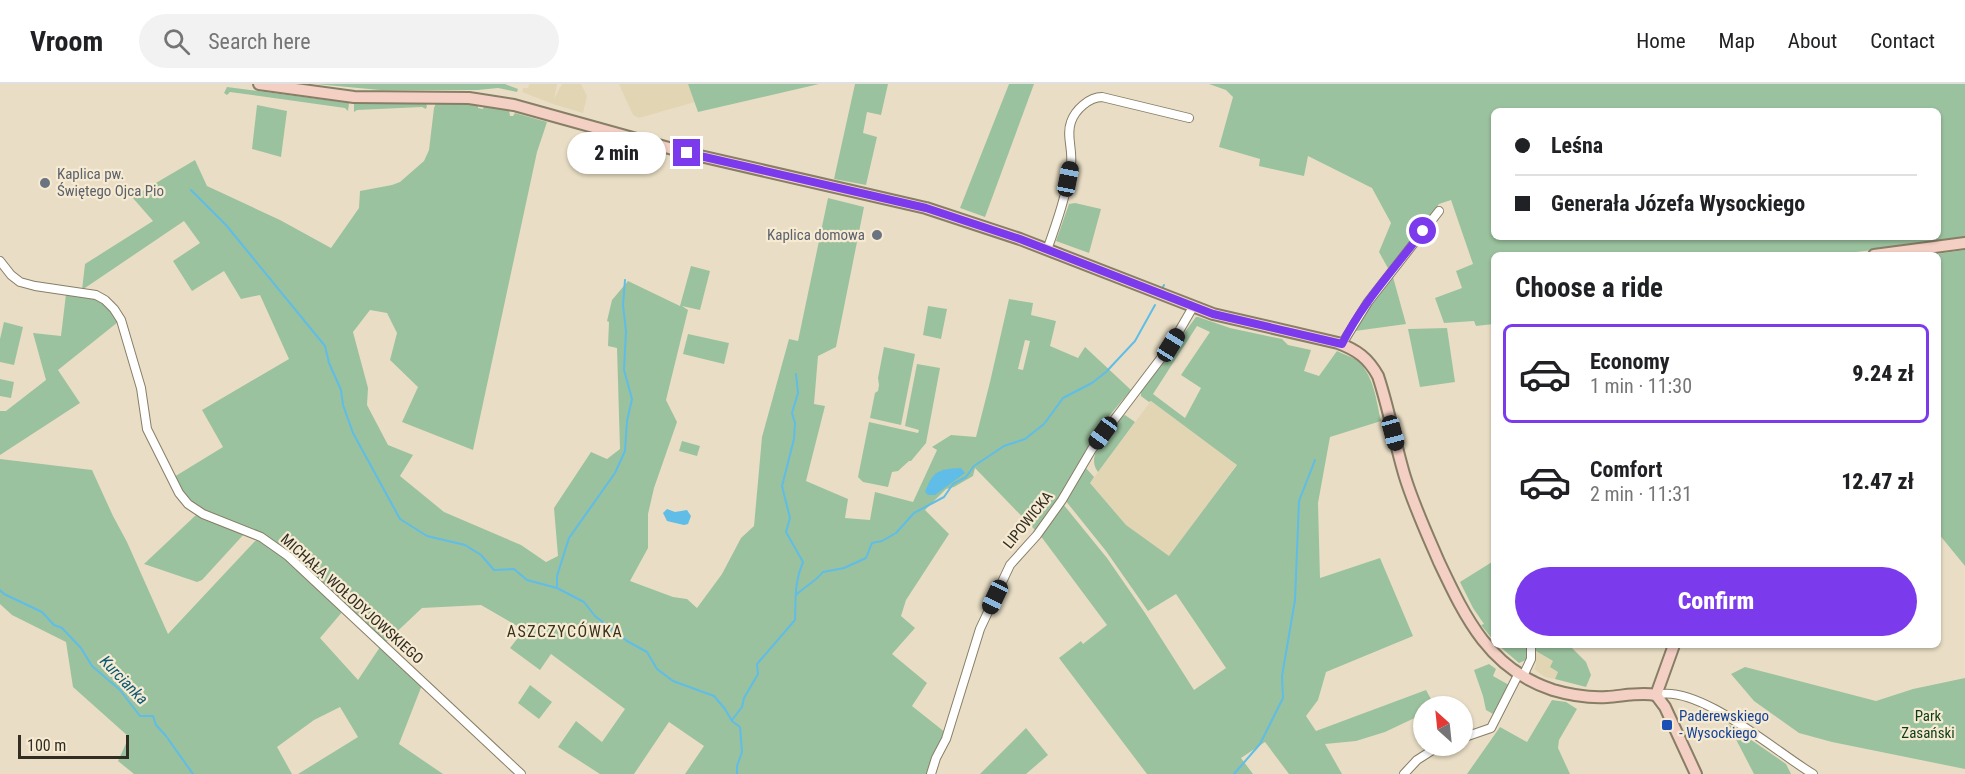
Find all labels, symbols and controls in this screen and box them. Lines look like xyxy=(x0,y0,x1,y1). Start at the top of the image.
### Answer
search box xyxy=(139,14,559,68)
text: Vroom xyxy=(30,25,103,58)
icon: search xyxy=(160,25,193,58)
text: Search here xyxy=(208,29,311,54)
text: Home xyxy=(1636,29,1686,53)
text: Map xyxy=(1719,29,1755,53)
text: About xyxy=(1788,29,1837,53)
text: Contact xyxy=(1870,29,1935,53)
callout: 2 min xyxy=(567,132,666,174)
text: Leśna xyxy=(1551,133,1603,158)
route end xyxy=(673,139,700,166)
text: 2 min xyxy=(594,141,639,165)
car xyxy=(1056,160,1080,198)
place label: Kaplica pw. Świętego Ojca Pio xyxy=(57,165,164,200)
marker: Kaplica pw. Świętego Ojca Pio xyxy=(38,176,52,190)
text: Generała Józefa Wysockiego xyxy=(1551,191,1805,216)
route start xyxy=(1409,217,1436,244)
place label: Kaplica domowa xyxy=(767,226,865,244)
marker: Kaplica domowa xyxy=(870,228,884,242)
text: Choose a ride xyxy=(1515,272,1663,304)
car xyxy=(1154,325,1188,365)
icon: car xyxy=(1518,347,1572,401)
text: Economy xyxy=(1590,349,1670,374)
text: 9.24 zł xyxy=(1852,361,1914,386)
text: 1 min · 11:30 xyxy=(1590,374,1692,398)
car xyxy=(1085,413,1121,453)
car xyxy=(1380,413,1406,453)
icon: car xyxy=(1518,455,1572,509)
text: Comfort xyxy=(1590,457,1663,482)
text: 12.47 zł xyxy=(1841,469,1914,494)
text: 2 min · 11:31 xyxy=(1590,482,1692,506)
street label: LIPOWICKA xyxy=(999,487,1057,552)
street label: MICHAŁA WOŁODYJOWSKIEGO xyxy=(277,530,427,668)
button: Confirm xyxy=(1515,567,1917,636)
car xyxy=(979,577,1011,617)
district label: ASZCZYCÓWKA xyxy=(507,621,623,641)
water label: Kurcianka xyxy=(96,652,152,708)
north arrow xyxy=(1413,696,1473,756)
map controls xyxy=(1413,696,1473,756)
place label: Paderewskiego - Wysockiego xyxy=(1679,707,1769,742)
park label: Park Zasański xyxy=(1901,707,1955,742)
marker: Paderewskiego - Wysockiego xyxy=(1660,718,1674,732)
scale bar xyxy=(18,732,129,760)
text: 100 m xyxy=(27,736,66,755)

